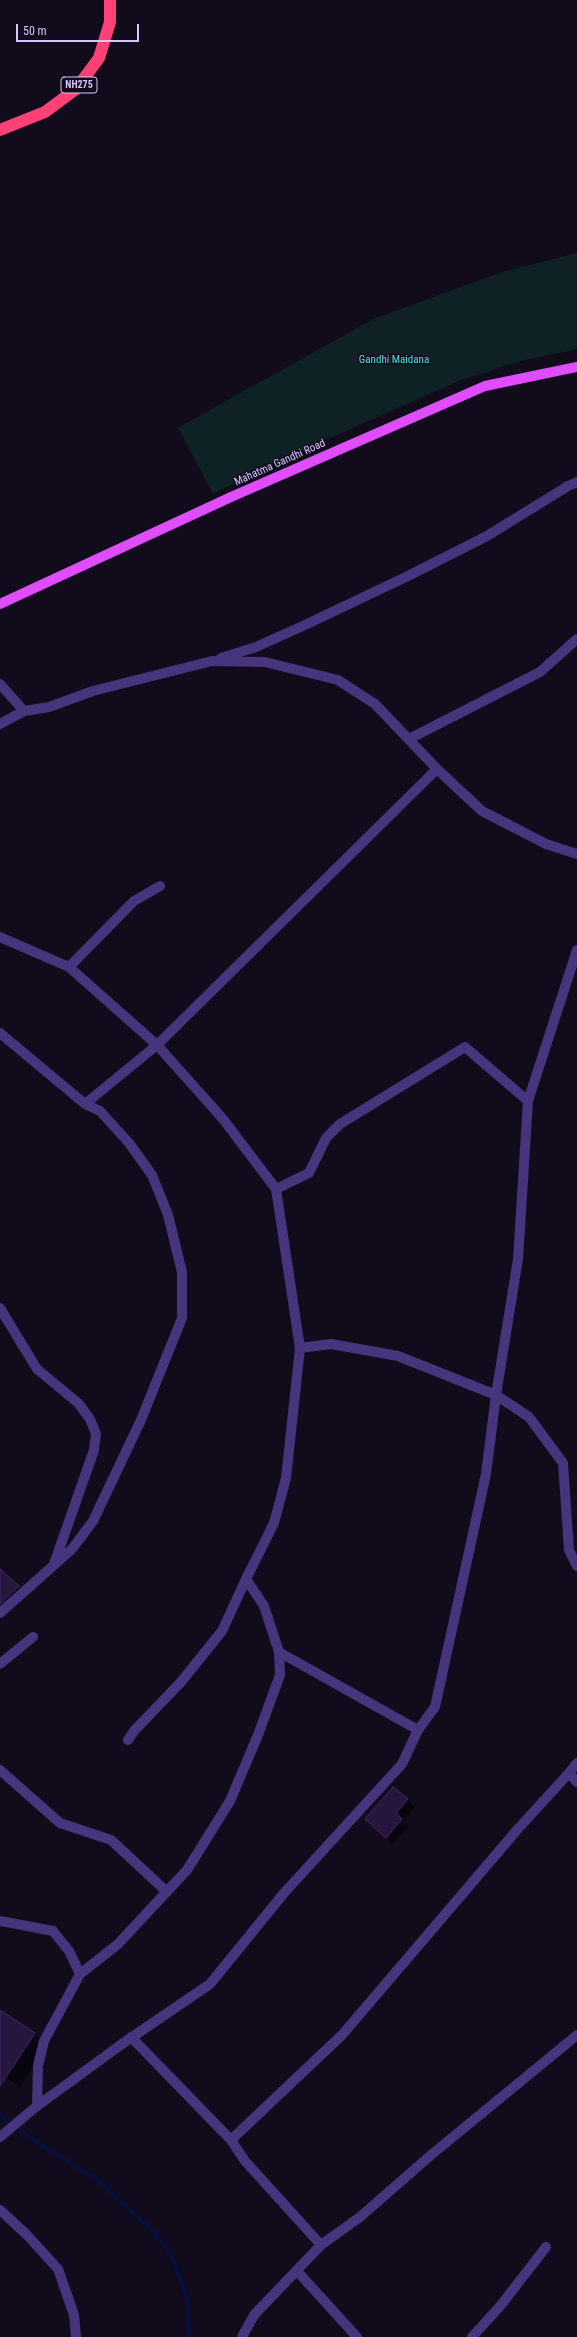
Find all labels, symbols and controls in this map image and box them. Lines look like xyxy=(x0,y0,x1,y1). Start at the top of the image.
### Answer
scale bar xyxy=(18,16,141,42)
text: 50 m xyxy=(23,24,47,38)
road number: NH275 xyxy=(61,77,97,93)
park label: Gandhi Maidana xyxy=(359,353,429,367)
street label: Mahatma Gandhi Road xyxy=(232,437,328,489)

